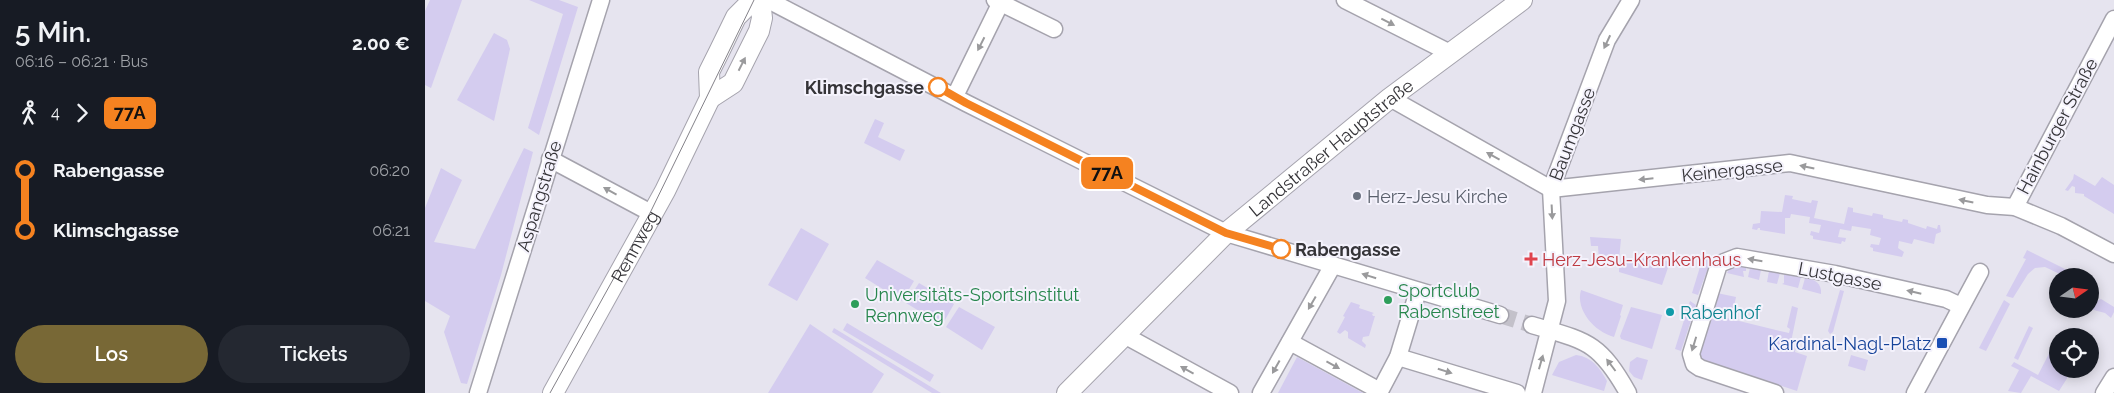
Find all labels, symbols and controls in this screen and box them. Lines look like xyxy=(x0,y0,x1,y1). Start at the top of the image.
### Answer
text: 5 Min. xyxy=(15,16,91,49)
one-way arrow xyxy=(1381,18,1395,26)
text: 2.00 € xyxy=(352,32,410,54)
one-way arrow xyxy=(1603,35,1611,49)
one-way arrow xyxy=(977,37,985,51)
text: 06:16 – 06:21 · Bus xyxy=(15,52,148,71)
street label: Hainburger Straße xyxy=(2012,54,2102,198)
one-way arrow xyxy=(738,57,746,71)
street label: Landstraßer Hauptstraße xyxy=(1244,74,1417,220)
place label: Klimschgasse xyxy=(805,77,924,98)
marker: Klimschgasse xyxy=(928,77,948,97)
street label: Baumgasse xyxy=(1545,84,1600,183)
icon: walk xyxy=(15,99,43,127)
icon: forward xyxy=(68,99,96,127)
text: 77A xyxy=(114,102,146,123)
text: 4 xyxy=(51,103,60,122)
street label: Aspangstraße xyxy=(512,138,566,254)
one-way arrow xyxy=(1486,152,1499,161)
street label: Keinergasse xyxy=(1680,154,1784,186)
line badge: 77A xyxy=(1078,157,1136,189)
text: Rabengasse xyxy=(53,159,164,181)
text: 06:20 xyxy=(369,161,410,180)
text: 77A xyxy=(1091,162,1123,183)
one-way arrow xyxy=(1800,163,1815,171)
one-way arrow xyxy=(1638,175,1654,183)
place label: Herz-Jesu Kirche xyxy=(1367,186,1508,207)
one-way arrow xyxy=(602,187,617,195)
marker: Herz-Jesu Kirche xyxy=(1351,190,1363,202)
one-way arrow xyxy=(1959,197,1974,205)
one-way arrow xyxy=(1549,204,1557,220)
street label: Rennweg xyxy=(606,206,663,286)
text: Klimschgasse xyxy=(53,219,179,241)
text: 06:21 xyxy=(372,221,410,240)
marker: Rabengasse xyxy=(1271,239,1291,259)
place label: Rabengasse xyxy=(1295,239,1401,260)
place label: Herz-Jesu-Krankenhaus xyxy=(1542,249,1741,270)
marker: Herz-Jesu-Krankenhaus xyxy=(1524,252,1538,266)
one-way arrow xyxy=(1747,255,1763,263)
street label: Lustgasse xyxy=(1796,258,1884,294)
north arrow xyxy=(2049,268,2099,318)
map controls xyxy=(2049,268,2099,378)
one-way arrow xyxy=(1361,271,1376,279)
place label: Sportclub Rabenstreet xyxy=(1398,280,1499,322)
place label: Universitäts-Sportsinstitut Rennweg xyxy=(865,284,1079,326)
one-way arrow xyxy=(1907,288,1922,296)
marker: Sportclub Rabenstreet xyxy=(1382,294,1394,306)
one-way arrow xyxy=(1307,297,1316,310)
marker: Universitäts-Sportsinstitut Rennweg xyxy=(849,298,861,310)
place label: Rabenhof xyxy=(1680,302,1762,323)
marker: Rabenhof xyxy=(1664,306,1676,318)
button: Los xyxy=(15,325,208,383)
button: Tickets xyxy=(218,325,410,383)
button: locate xyxy=(2049,328,2099,378)
place label: Kardinal-Nagl-Platz xyxy=(1768,333,1931,354)
one-way arrow xyxy=(1690,336,1697,351)
marker: Kardinal-Nagl-Platz xyxy=(1935,336,1949,350)
one-way arrow xyxy=(1538,354,1546,369)
one-way arrow xyxy=(1605,359,1616,372)
one-way arrow xyxy=(1271,361,1280,374)
one-way arrow xyxy=(1326,361,1340,369)
one-way arrow xyxy=(1180,365,1194,374)
one-way arrow xyxy=(1437,367,1452,375)

